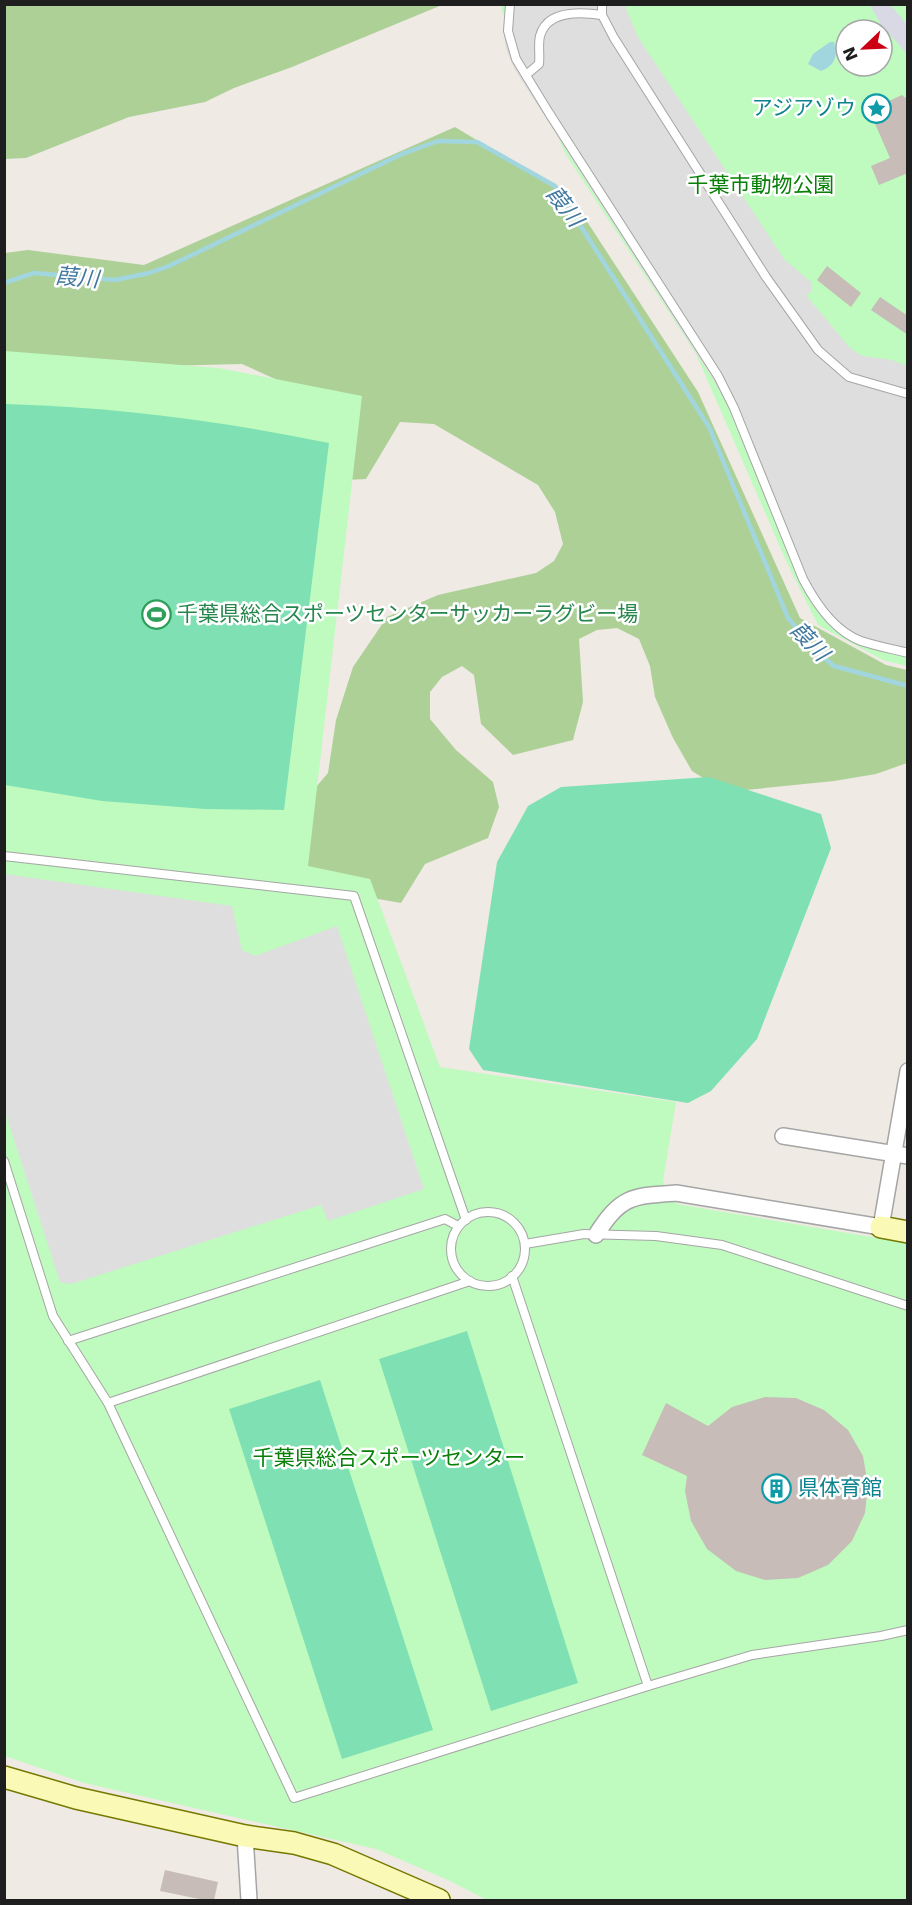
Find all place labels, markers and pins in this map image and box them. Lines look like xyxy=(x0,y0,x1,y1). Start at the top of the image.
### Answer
place icon: アジアゾウ xyxy=(861,92,893,124)
place label: アジアゾウ xyxy=(752,96,856,120)
sports icon: 千葉県総合スポーツセンターサッカーラグビー場 xyxy=(140,598,172,630)
place label: 千葉県総合スポーツセンターサッカーラグビー場 xyxy=(177,602,638,626)
building icon: 県体育館 xyxy=(761,1472,793,1504)
place label: 県体育館 xyxy=(798,1476,882,1500)

